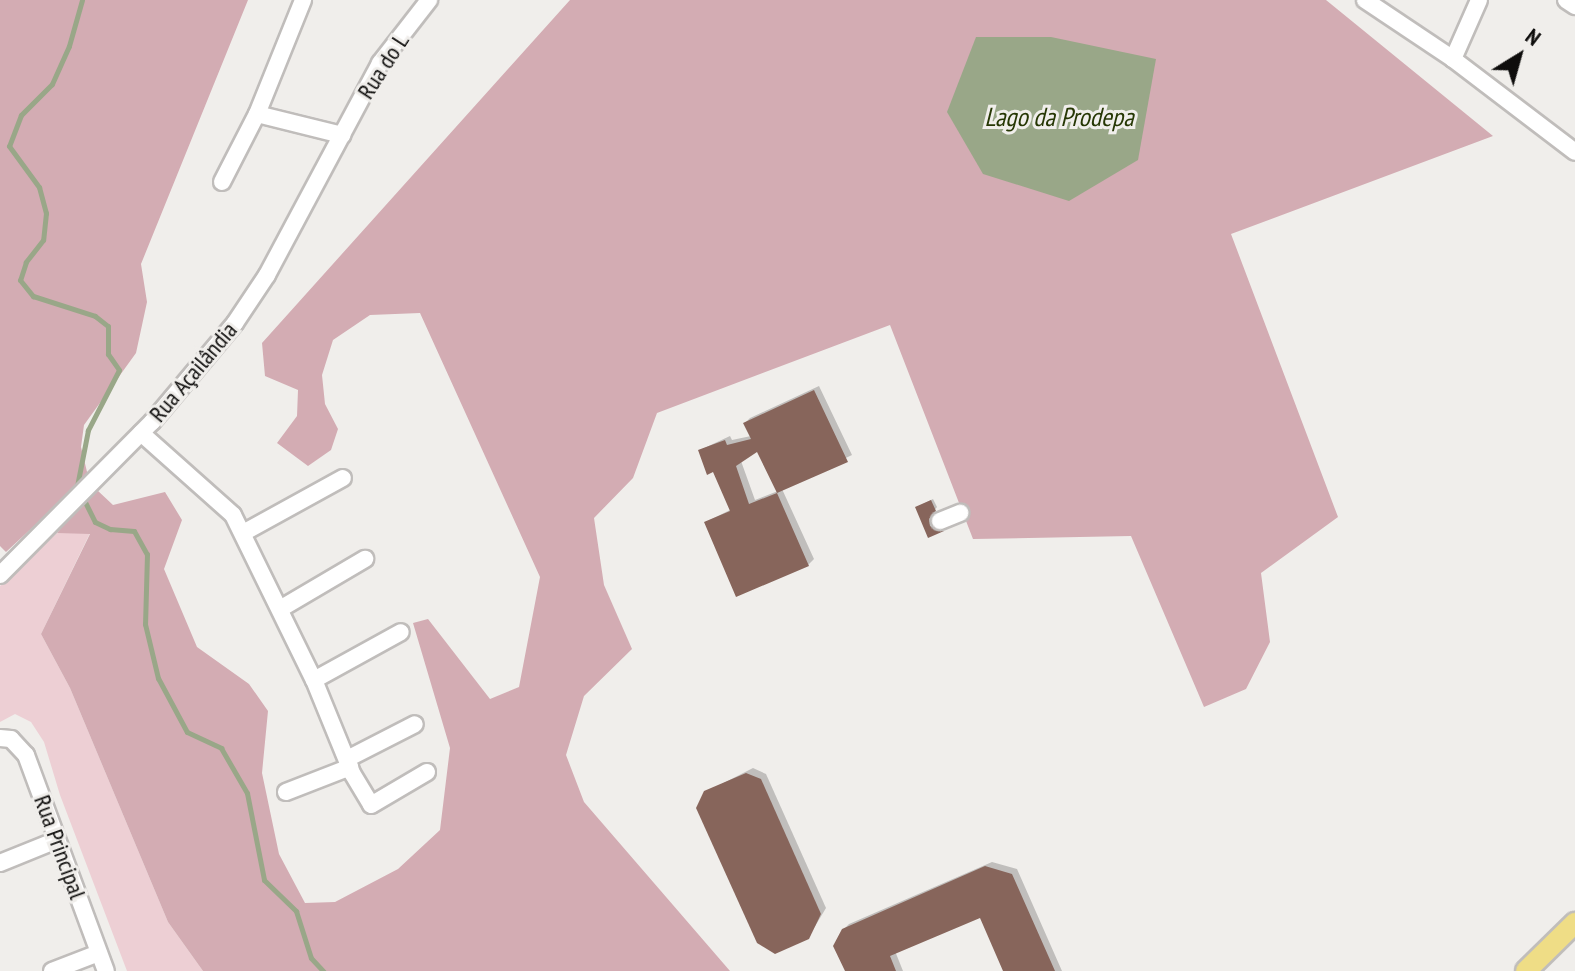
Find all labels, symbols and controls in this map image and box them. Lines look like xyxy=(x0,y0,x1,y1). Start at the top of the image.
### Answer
north arrow xyxy=(1479,16,1559,96)
text: N xyxy=(1520,22,1547,52)
street label: Rua do L xyxy=(351,28,415,104)
water label: Lago da Prodepa xyxy=(984,101,1134,133)
street label: Rua Açailândia xyxy=(143,316,243,428)
street label: Rua Principal xyxy=(28,791,92,903)

